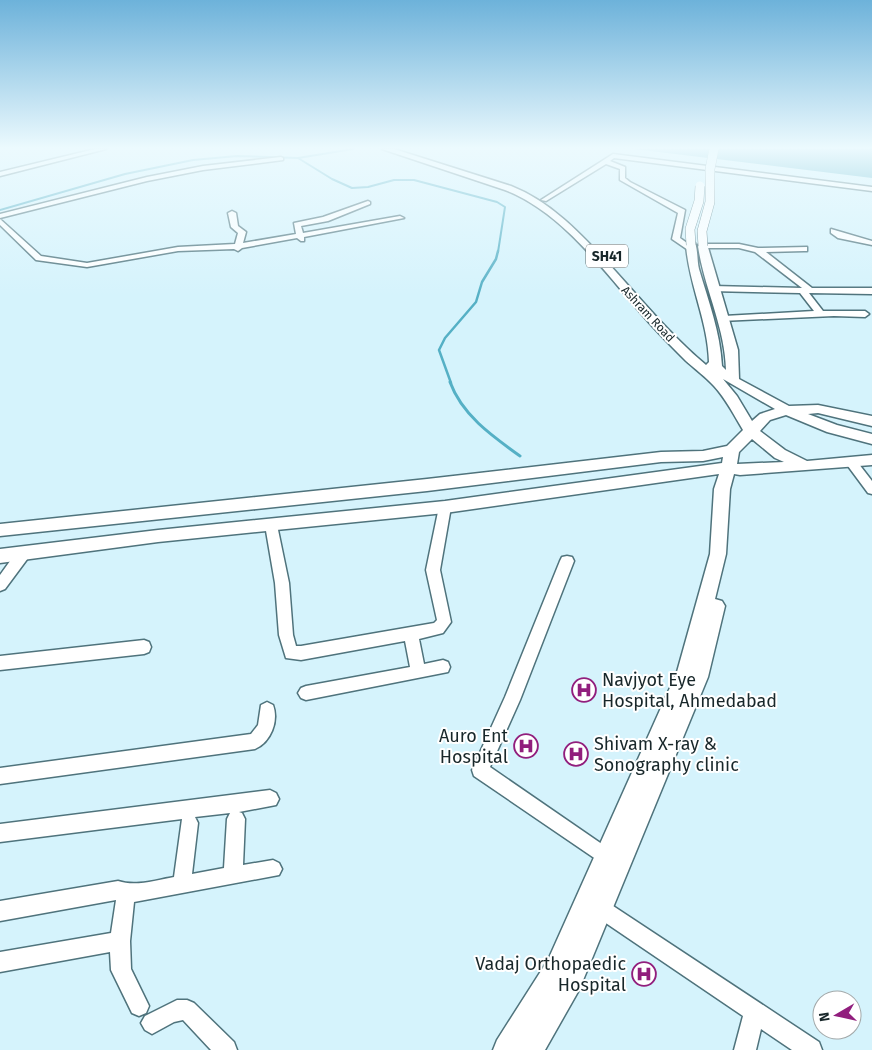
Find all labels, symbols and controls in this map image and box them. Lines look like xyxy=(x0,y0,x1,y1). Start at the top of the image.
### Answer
road number: SH41 xyxy=(586,245,628,268)
street label: Ashram Road xyxy=(619,283,677,345)
place label: Navjyot Eye Hospital, Ahmedabad xyxy=(602,669,777,712)
hospital icon: Navjyot Eye Hospital, Ahmedabad xyxy=(571,677,597,703)
place label: Auro Ent Hospital xyxy=(439,725,508,768)
hospital icon: Auro Ent Hospital xyxy=(513,733,539,759)
place label: Shivam X-ray & Sonography clinic xyxy=(594,733,739,776)
hospital icon: Shivam X-ray & Sonography clinic xyxy=(563,741,589,767)
place label: Vadaj Orthopaedic Hospital xyxy=(475,953,626,996)
hospital icon: Vadaj Orthopaedic Hospital xyxy=(631,961,657,987)
north arrow xyxy=(812,990,862,1040)
text: N xyxy=(816,1011,834,1023)

